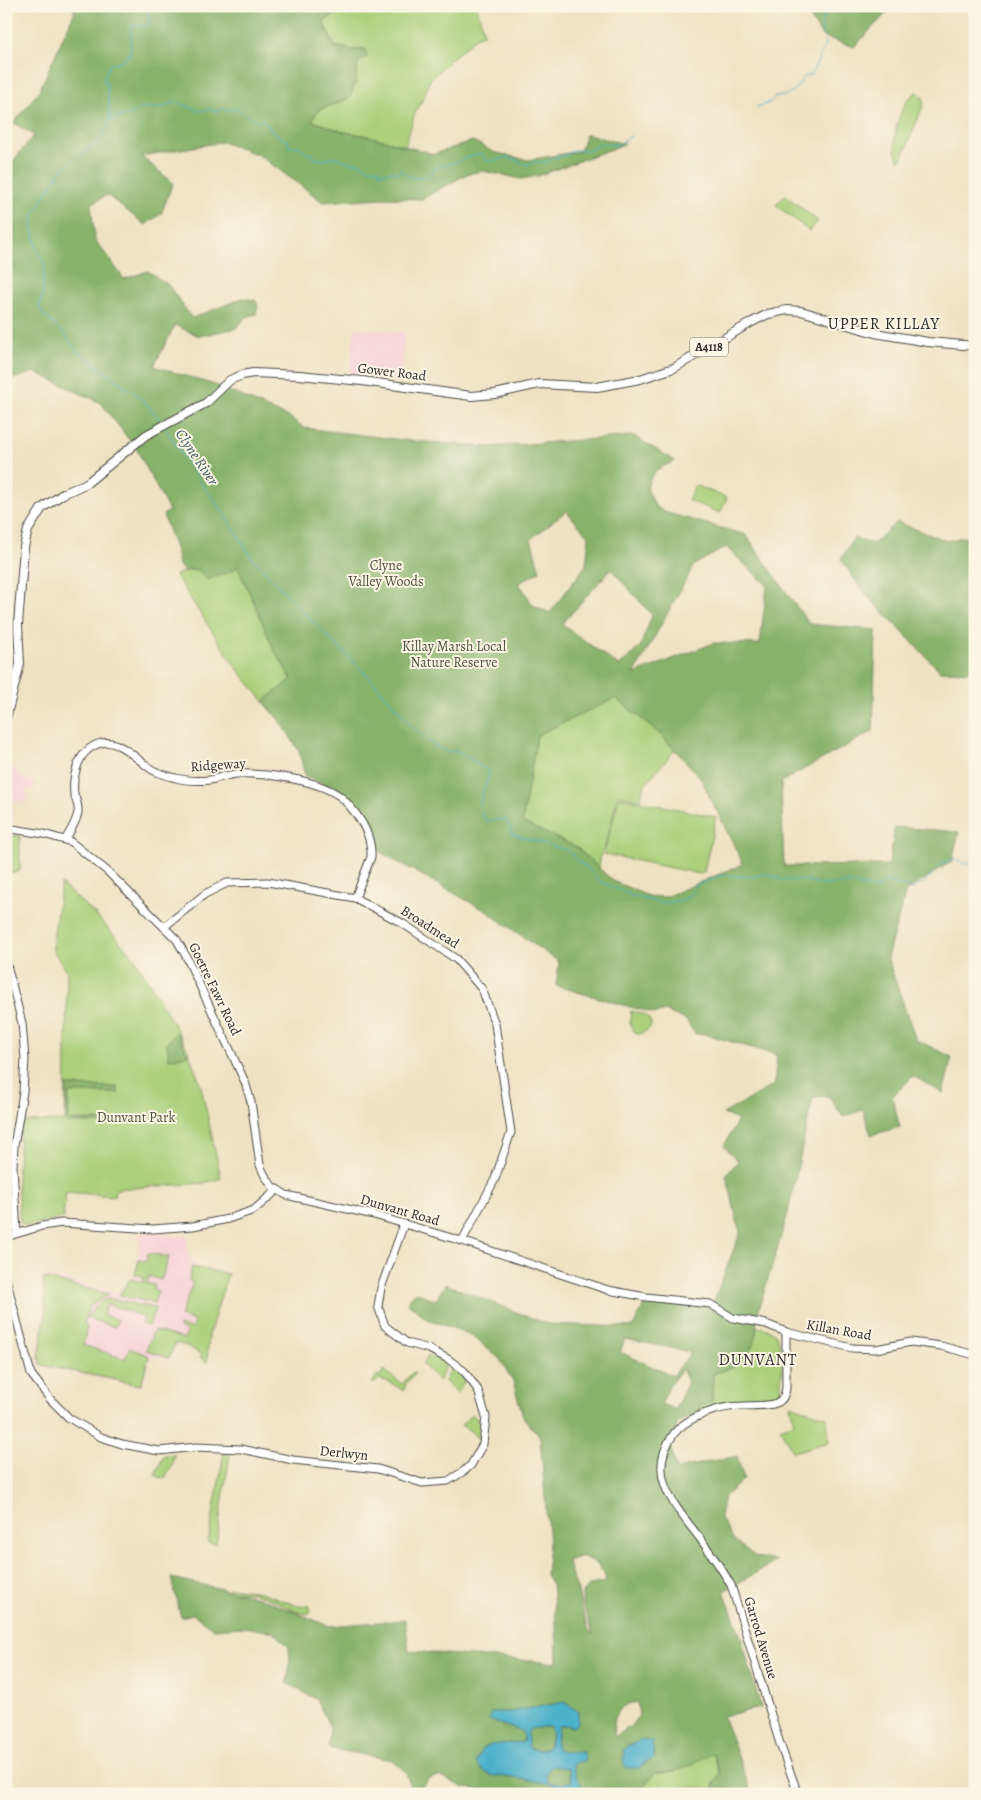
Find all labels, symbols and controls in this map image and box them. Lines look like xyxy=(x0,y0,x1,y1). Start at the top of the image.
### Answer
district label: UPPER KILLAY xyxy=(828,313,940,335)
road number: A4118 xyxy=(690,338,728,357)
street label: Gower Road xyxy=(357,358,428,386)
water label: Clyne River xyxy=(171,425,224,490)
park label: Clyne Valley Woods xyxy=(347,556,424,591)
park label: Killay Marsh Local Nature Reserve xyxy=(402,637,507,672)
street label: Ridgeway xyxy=(190,754,247,776)
street label: Broadmead xyxy=(397,901,463,953)
street label: Goetre Fawr Road xyxy=(184,939,246,1039)
park label: Dunvant Park xyxy=(97,1108,175,1127)
street label: Dunvant Road xyxy=(358,1190,442,1231)
street label: Killan Road xyxy=(805,1315,873,1345)
district label: DUNVANT xyxy=(718,1349,798,1371)
street label: Derlwyn xyxy=(319,1441,370,1465)
street label: Garrod Avenue xyxy=(739,1594,783,1682)

